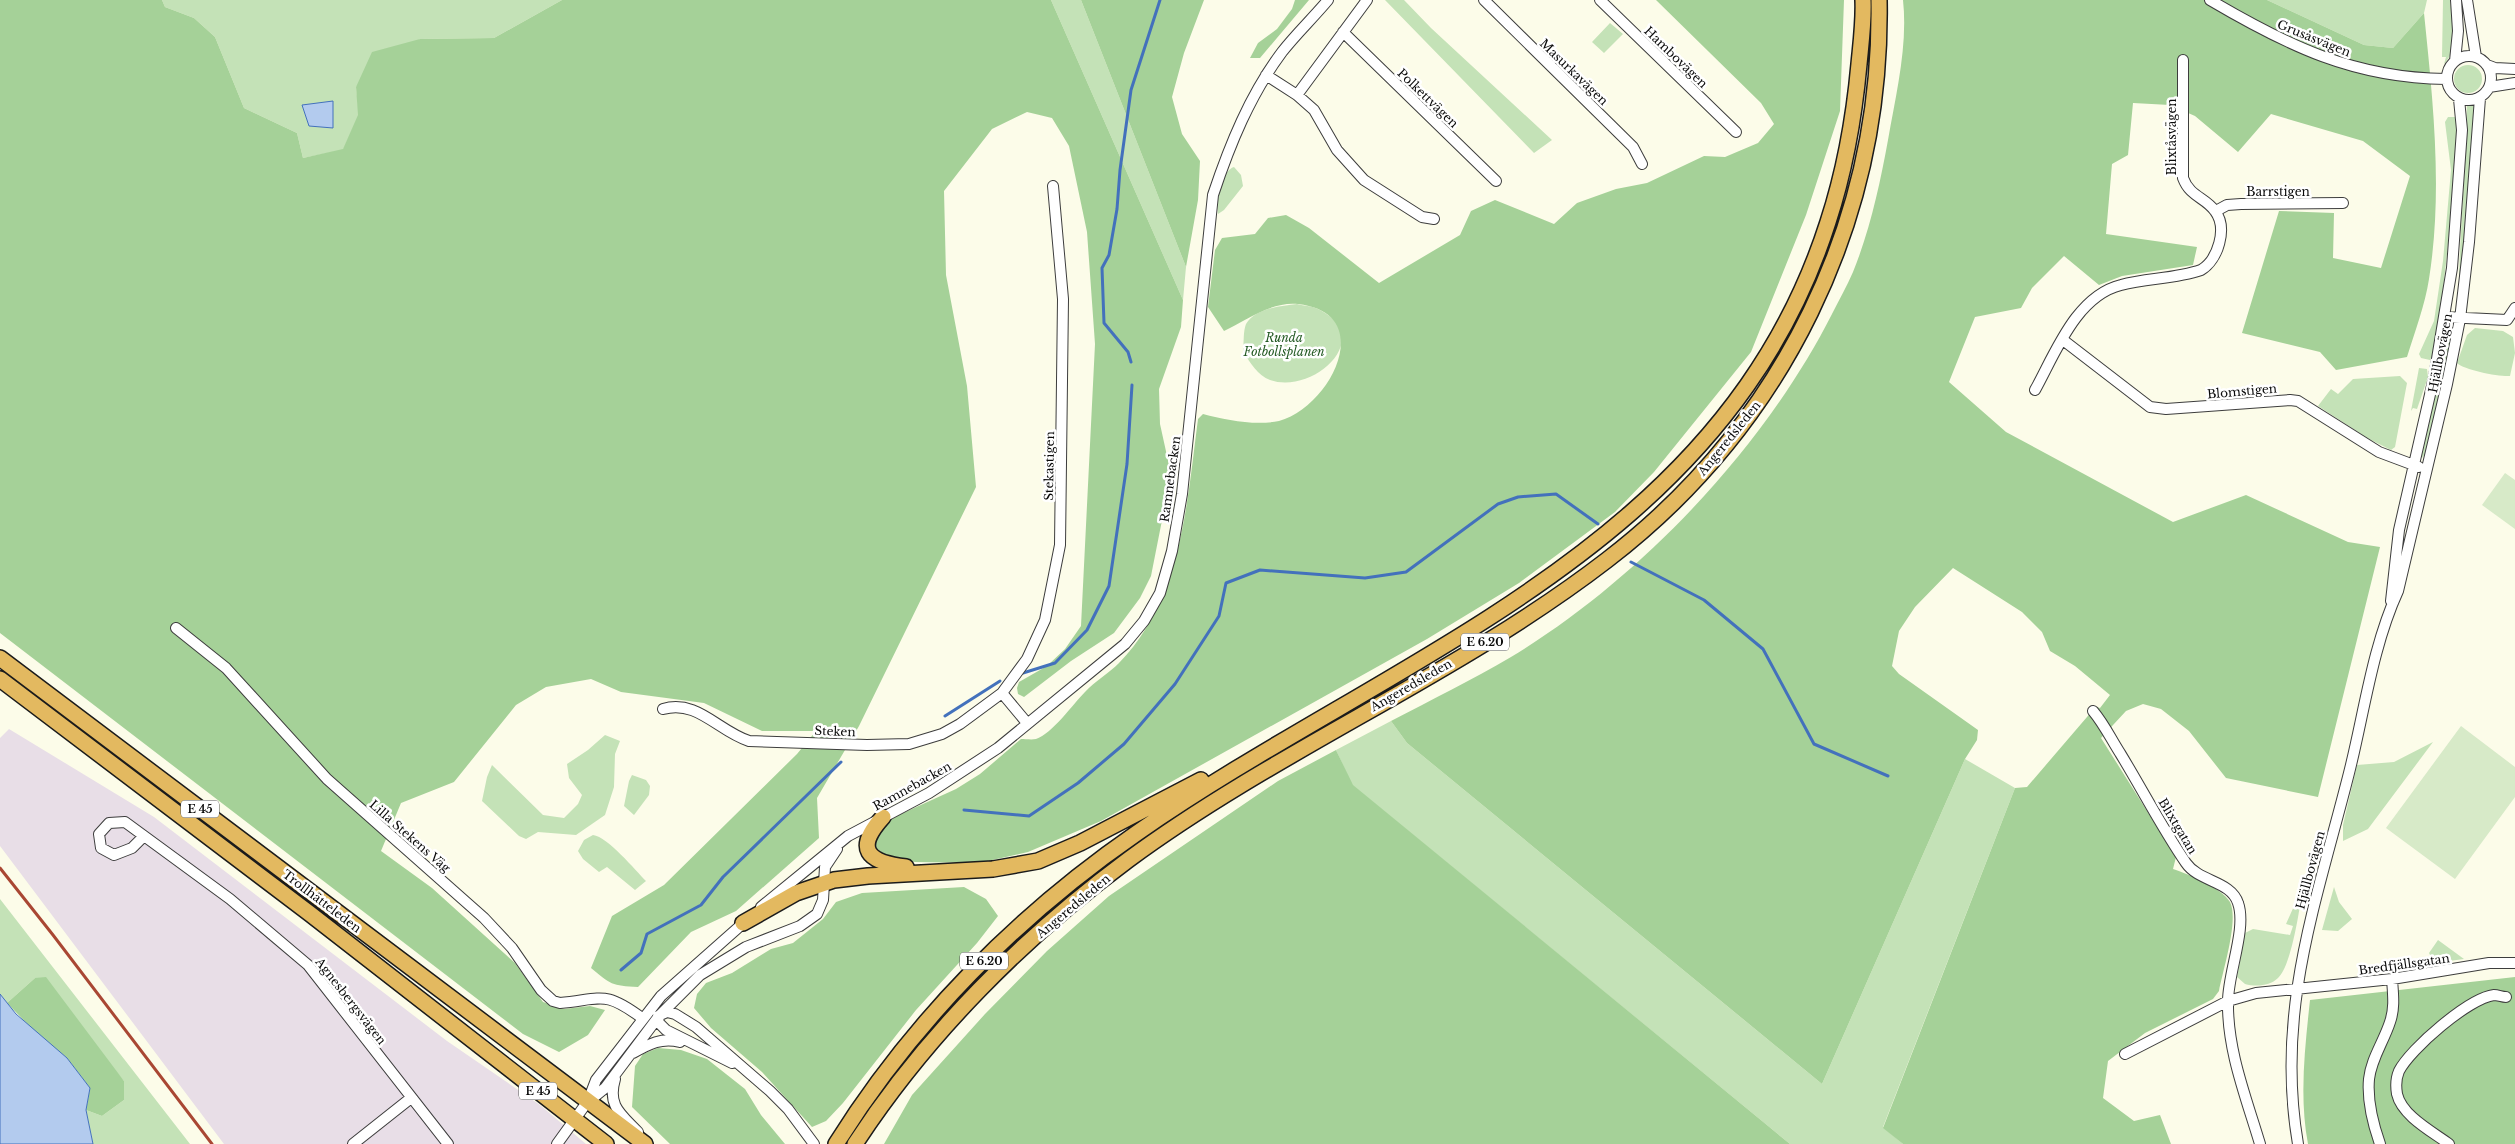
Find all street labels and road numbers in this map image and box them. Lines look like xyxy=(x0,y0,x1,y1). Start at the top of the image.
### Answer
street label: Grusåsvägen xyxy=(2275,16,2353,60)
street label: Hambovägen xyxy=(1641,23,1711,91)
street label: Masurkavägen xyxy=(1537,36,1611,108)
street label: Polkettvägen xyxy=(1394,65,1462,131)
street label: Blixtåsvägen xyxy=(2164,98,2179,176)
street label: Barrstigen xyxy=(2246,184,2310,199)
street label: Hjällbovägen xyxy=(2425,312,2455,394)
street label: Blomstigen xyxy=(2206,380,2278,402)
street label: Angeredsleden xyxy=(1694,398,1764,479)
street label: Stekastigen xyxy=(1041,431,1057,501)
street label: Ramnebacken xyxy=(1157,435,1183,523)
road number: E 6.20 xyxy=(1461,634,1509,650)
street label: Angeredsleden xyxy=(1367,656,1454,715)
street label: Steken xyxy=(814,723,856,739)
street label: Ramnebacken xyxy=(870,758,954,814)
street label: Blixtgatan xyxy=(2156,795,2200,857)
street label: Lilla Stekens Väg xyxy=(366,797,454,876)
road number: E 45 xyxy=(181,801,219,818)
street label: Hjällbovägen xyxy=(2292,829,2328,911)
street label: Trollhätteleden xyxy=(280,866,364,936)
street label: Angeredsleden xyxy=(1032,871,1113,942)
street label: Bredfjällsgatan xyxy=(2357,950,2451,978)
road number: E 6.20 xyxy=(960,952,1008,969)
street label: Agnesbergsvägen xyxy=(312,954,390,1047)
road number: E 45 xyxy=(519,1082,557,1100)

